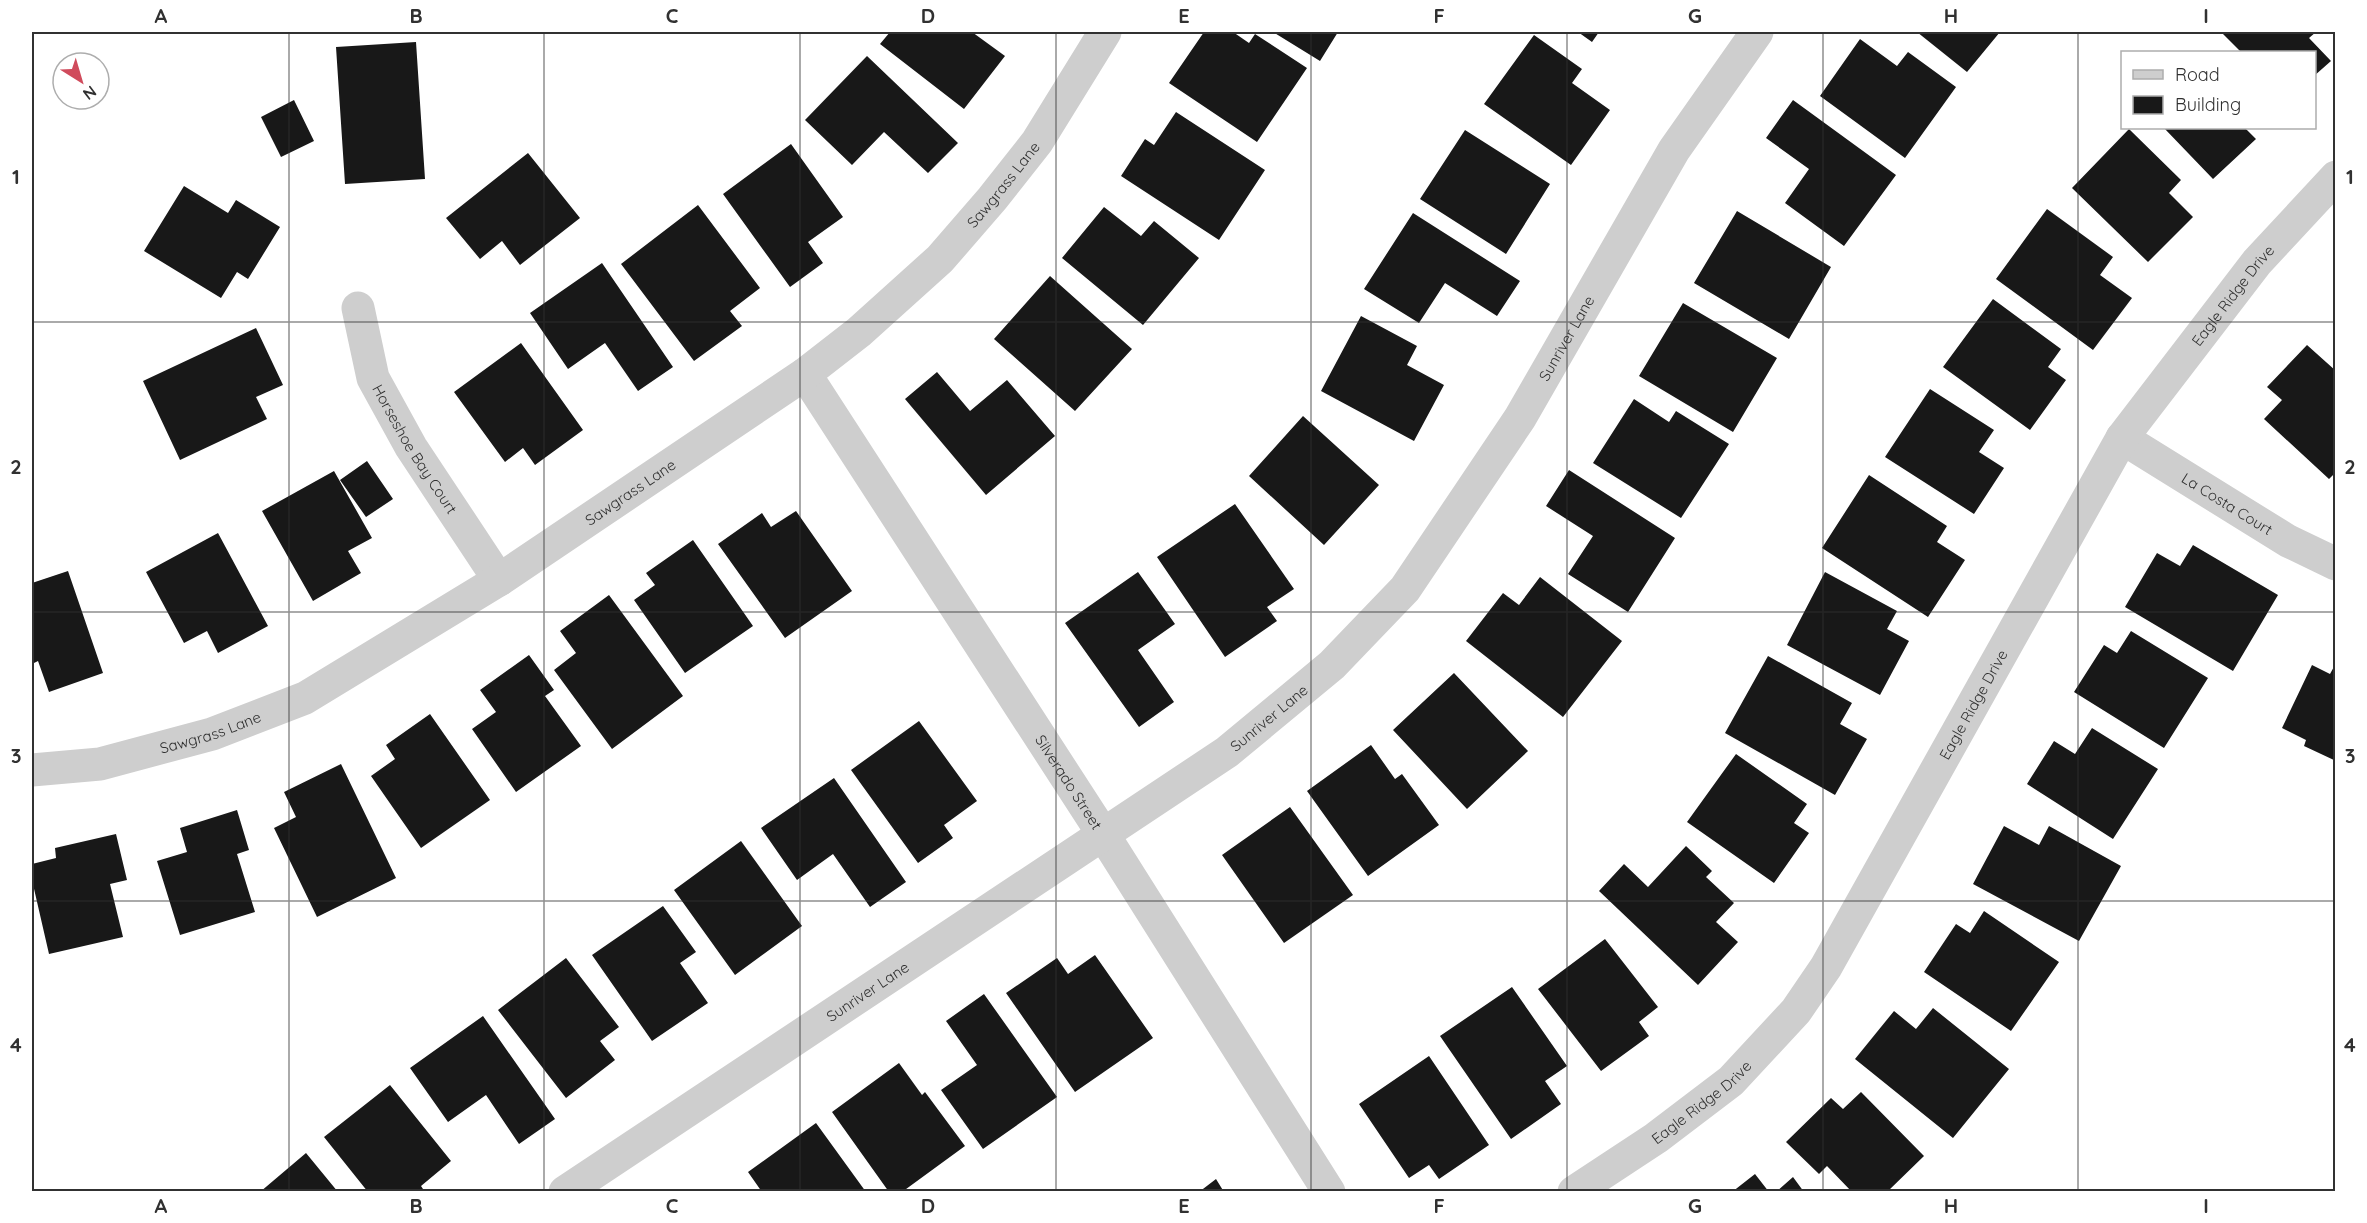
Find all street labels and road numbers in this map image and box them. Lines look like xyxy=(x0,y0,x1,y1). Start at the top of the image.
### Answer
street label: Sawgrass Lane xyxy=(962,137,1043,231)
street label: Eagle Ridge Drive xyxy=(2187,241,2278,349)
street label: Sunriver Lane xyxy=(1534,292,1598,384)
street label: Horseshoe Bay Court xyxy=(369,381,462,517)
street label: Sawgrass Lane xyxy=(581,454,679,529)
street label: La Costa Court xyxy=(2178,468,2276,539)
street label: Eagle Ridge Drive xyxy=(1935,646,2011,763)
street label: Sunriver Lane xyxy=(1226,680,1311,755)
street label: Sawgrass Lane xyxy=(158,707,263,757)
street label: Silverado Street xyxy=(1032,731,1107,833)
street label: Sunriver Lane xyxy=(822,957,912,1025)
street label: Eagle Ridge Drive xyxy=(1647,1056,1755,1148)

